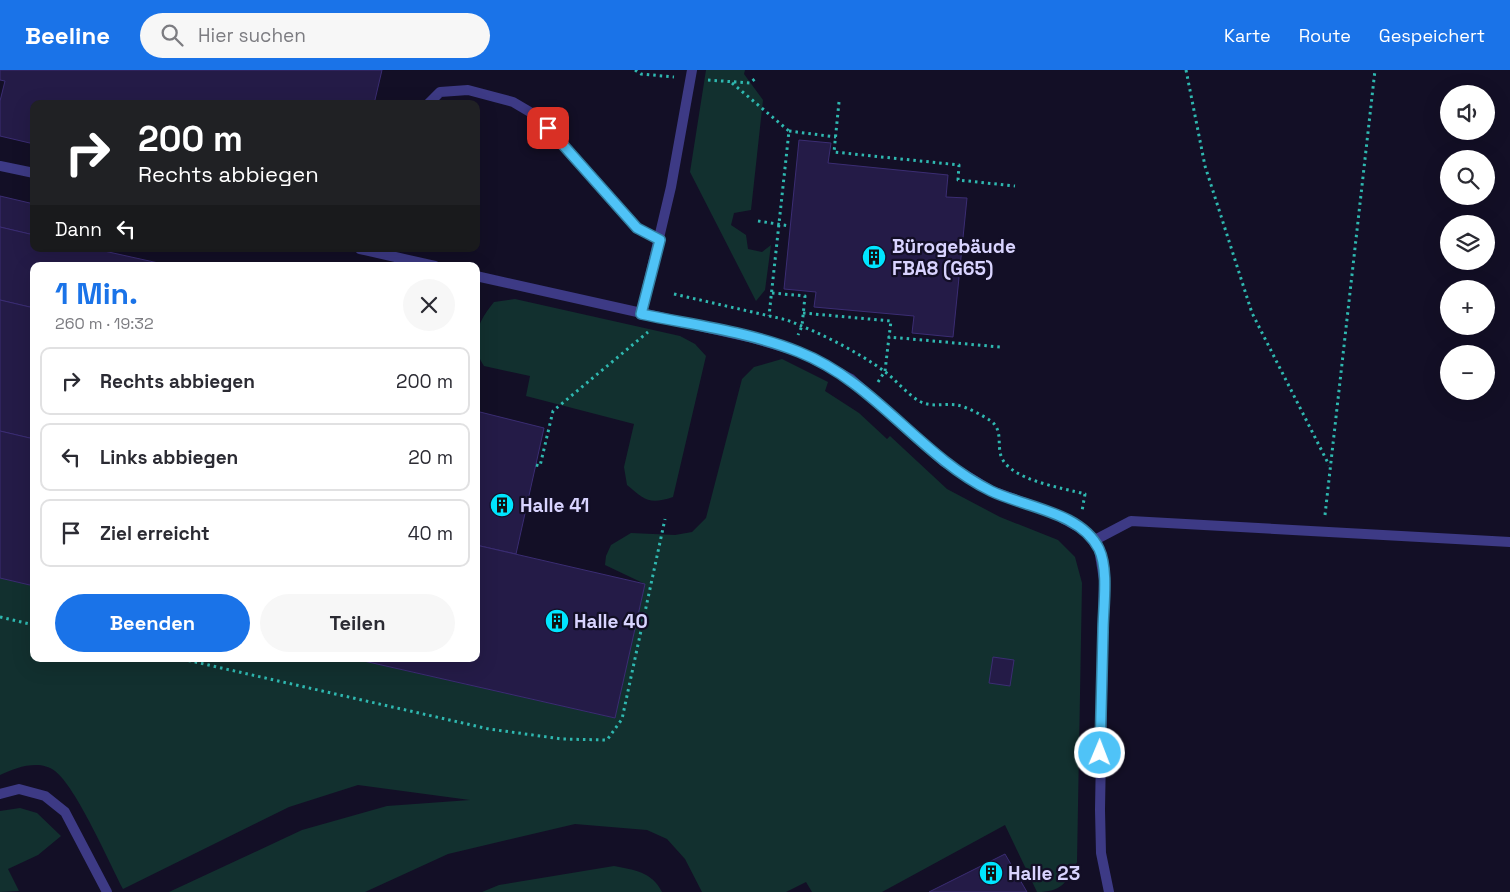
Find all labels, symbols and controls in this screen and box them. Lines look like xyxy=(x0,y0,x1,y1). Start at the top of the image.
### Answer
search box xyxy=(140,13,490,58)
text: Beeline xyxy=(25,20,110,51)
icon: search xyxy=(158,21,186,49)
text: Hier suchen xyxy=(198,23,306,48)
text: Karte xyxy=(1224,24,1271,47)
text: Route xyxy=(1299,24,1351,47)
text: Gespeichert xyxy=(1379,24,1485,47)
map controls xyxy=(1440,85,1495,400)
button: sound xyxy=(1440,85,1495,140)
pin xyxy=(527,107,569,149)
icon: arrive xyxy=(534,114,562,142)
text: 200 m xyxy=(138,117,243,161)
icon: right xyxy=(55,120,120,185)
button: search xyxy=(1440,150,1495,205)
text: Rechts abbiegen xyxy=(138,160,319,188)
icon: left xyxy=(112,215,140,243)
button: layers xyxy=(1440,215,1495,270)
text: Dann xyxy=(55,217,102,242)
place label: Bürogebäude FBA8 (G65) xyxy=(892,234,1016,281)
building icon: Bürogebäude FBA8 (G65) xyxy=(861,244,887,270)
text: 1 Min. xyxy=(55,274,138,313)
button: close xyxy=(403,279,455,331)
button: + xyxy=(1440,280,1495,335)
text: 260 m · 19:32 xyxy=(55,313,154,334)
button: − xyxy=(1440,345,1495,400)
icon: right xyxy=(57,367,85,395)
text: Rechts abbiegen xyxy=(100,369,255,394)
text: 200 m xyxy=(396,369,453,394)
icon: left xyxy=(57,443,85,471)
text: Links abbiegen xyxy=(100,445,238,470)
text: 20 m xyxy=(408,445,453,470)
building icon: Halle 41 xyxy=(489,492,515,518)
place label: Halle 41 xyxy=(520,493,589,518)
icon: arrive xyxy=(57,519,85,547)
text: Ziel erreicht xyxy=(100,521,210,546)
text: 40 m xyxy=(408,521,453,546)
button: Beenden xyxy=(55,594,250,652)
button: Teilen xyxy=(260,594,455,652)
building icon: Halle 40 xyxy=(544,608,570,634)
place label: Halle 40 xyxy=(574,609,648,634)
position arrow xyxy=(1073,726,1125,778)
building icon: Halle 23 xyxy=(978,860,1004,886)
place label: Halle 23 xyxy=(1008,861,1080,886)

